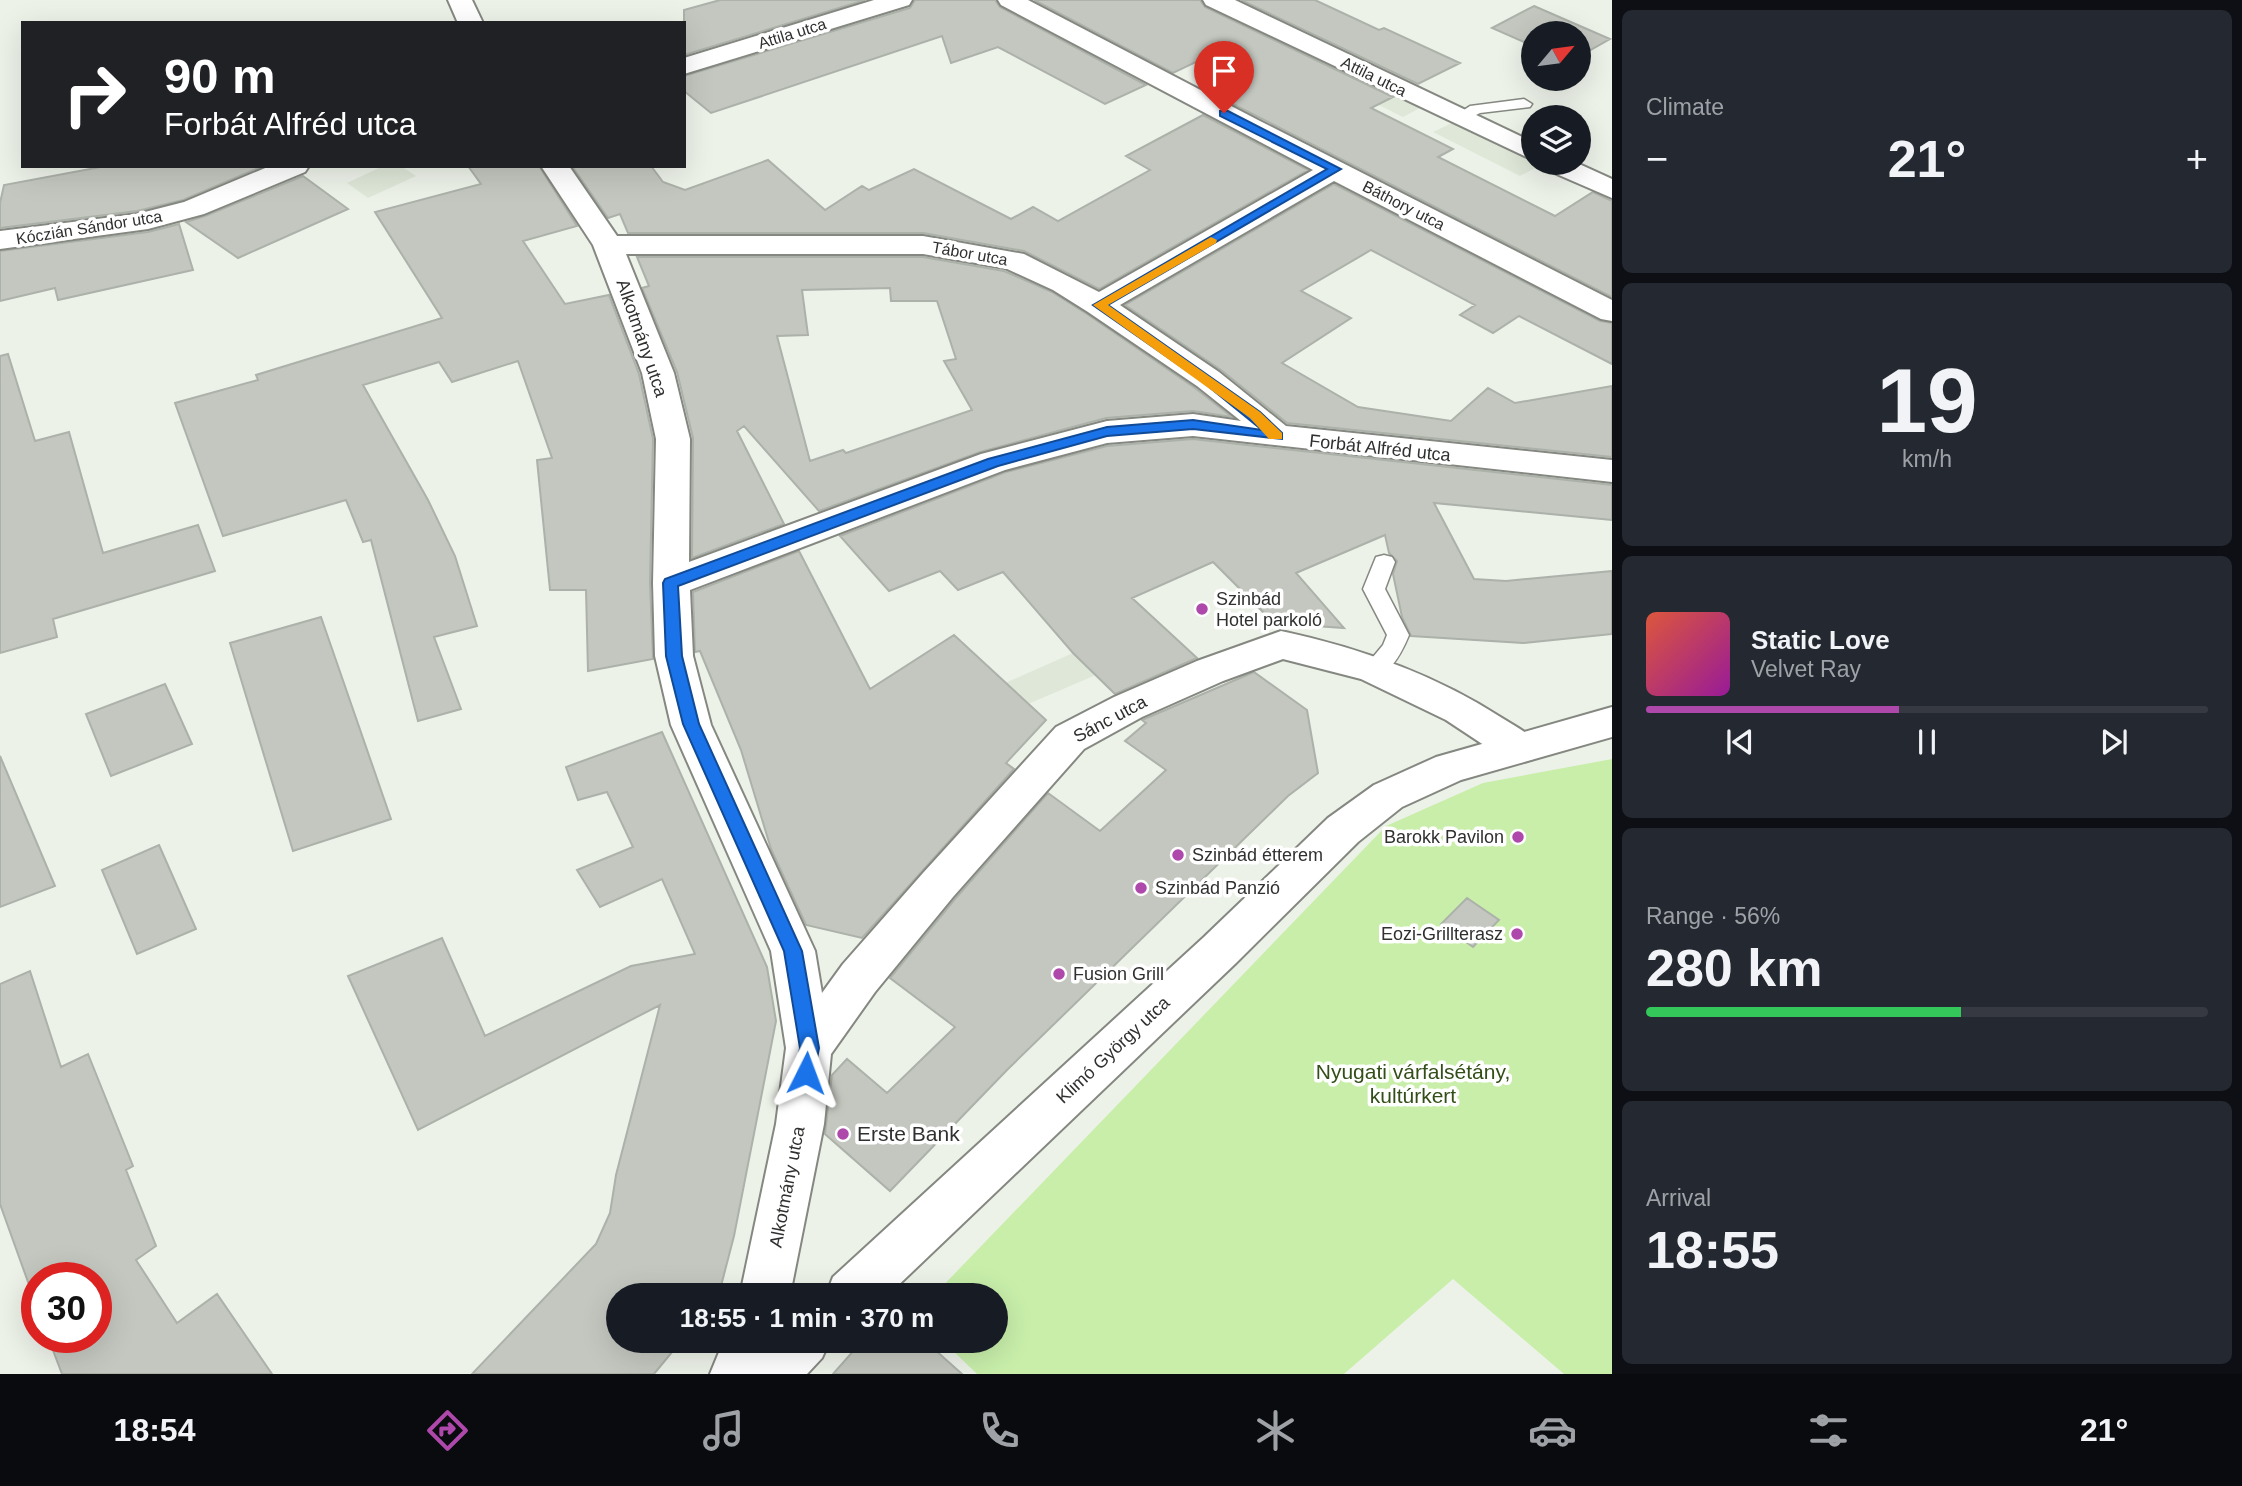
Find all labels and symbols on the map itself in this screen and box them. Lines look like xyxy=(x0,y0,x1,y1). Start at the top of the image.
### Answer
street label: Attila utca xyxy=(756,15,828,52)
north arrow xyxy=(1521,21,1591,91)
pin xyxy=(1194,41,1254,113)
street label: Attila utca xyxy=(1338,53,1409,100)
street label: Báthory utca xyxy=(1360,177,1448,233)
street label: Kóczián Sándor utca xyxy=(15,208,163,247)
street label: Tábor utca xyxy=(931,238,1009,269)
street label: Alkotmány utca xyxy=(613,277,672,400)
street label: Forbát Alfréd utca xyxy=(1308,431,1453,465)
place label: Szinbád Hotel parkoló xyxy=(1216,589,1322,630)
marker: Szinbád Hotel parkoló xyxy=(1194,601,1210,617)
street label: Sánc utca xyxy=(1070,691,1151,747)
place label: Barokk Pavilon xyxy=(1384,827,1504,847)
marker: Barokk Pavilon xyxy=(1510,829,1526,845)
place label: Szinbád étterem xyxy=(1192,845,1323,865)
marker: Szinbád étterem xyxy=(1170,847,1186,863)
place label: Szinbád Panzió xyxy=(1155,878,1280,898)
marker: Szinbád Panzió xyxy=(1133,880,1149,896)
place label: Eozi-Grillterasz xyxy=(1381,924,1503,944)
marker: Eozi-Grillterasz xyxy=(1509,926,1525,942)
place label: Fusion Grill xyxy=(1073,964,1164,984)
marker: Fusion Grill xyxy=(1051,966,1067,982)
street label: Klimó György utca xyxy=(1052,992,1174,1107)
position arrow xyxy=(769,1036,843,1110)
park label: Nyugati várfalsétány, kultúrkert xyxy=(1316,1060,1510,1107)
place label: Erste Bank xyxy=(857,1122,960,1145)
street label: Alkotmány utca xyxy=(765,1124,809,1249)
marker: Erste Bank xyxy=(835,1126,851,1142)
speed limit sign: 30 xyxy=(21,1262,112,1353)

